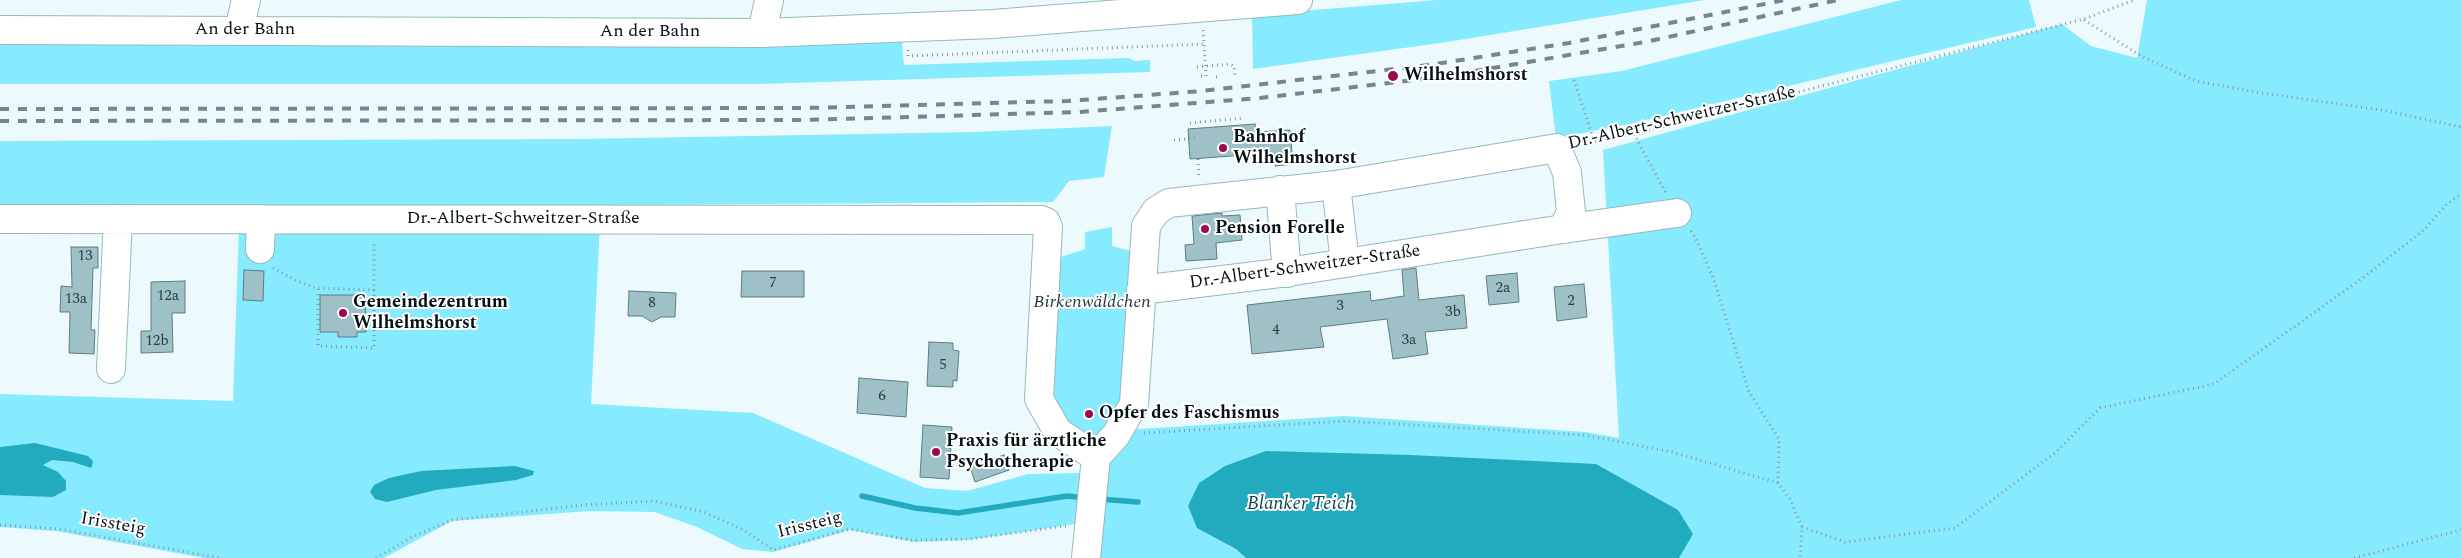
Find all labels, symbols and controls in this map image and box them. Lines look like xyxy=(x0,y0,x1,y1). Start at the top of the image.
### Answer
street label: An der Bahn xyxy=(195,19,295,41)
street label: An der Bahn xyxy=(600,21,700,43)
place label: Wilhelmshorst xyxy=(1404,65,1528,87)
marker: Wilhelmshorst xyxy=(1386,69,1400,83)
street label: Dr.-Albert-Schweitzer-Straße xyxy=(1566,82,1798,156)
place label: Bahnhof Wilhelmshorst xyxy=(1233,127,1357,170)
marker: Bahnhof Wilhelmshorst xyxy=(1217,142,1229,154)
street label: Dr.-Albert-Schweitzer-Straße xyxy=(406,208,640,230)
place label: Pension Forelle xyxy=(1215,218,1345,240)
marker: Pension Forelle xyxy=(1199,223,1211,235)
street label: Dr.-Albert-Schweitzer-Straße xyxy=(1188,241,1422,295)
house number: 13 xyxy=(78,248,92,266)
house number: 7 xyxy=(769,275,777,293)
house number: 2a xyxy=(1496,280,1510,298)
house number: 12a xyxy=(157,288,179,306)
house number: 13a xyxy=(65,291,87,309)
place label: Gemeindezentrum Wilhelmshorst xyxy=(353,292,508,334)
park label: Birkenwäldchen xyxy=(1033,292,1151,314)
house number: 2 xyxy=(1567,293,1575,311)
house number: 8 xyxy=(648,295,656,313)
house number: 3 xyxy=(1336,298,1344,316)
house number: 3b xyxy=(1445,304,1461,322)
marker: Gemeindezentrum Wilhelmshorst xyxy=(337,307,349,319)
house number: 4 xyxy=(1272,322,1280,340)
house number: 3a xyxy=(1402,332,1416,350)
house number: 12b xyxy=(145,333,169,351)
house number: 5 xyxy=(939,357,947,375)
house number: 6 xyxy=(878,388,886,406)
place label: Opfer des Faschismus xyxy=(1099,403,1280,425)
marker: Opfer des Faschismus xyxy=(1083,408,1095,420)
place label: Praxis für ärztliche Psychotherapie xyxy=(946,431,1106,474)
marker: Praxis für ärztliche Psychotherapie xyxy=(930,446,942,458)
water label: Blanker Teich xyxy=(1247,494,1355,516)
street label: Irissteig xyxy=(776,508,844,544)
street label: Irissteig xyxy=(79,509,147,541)

